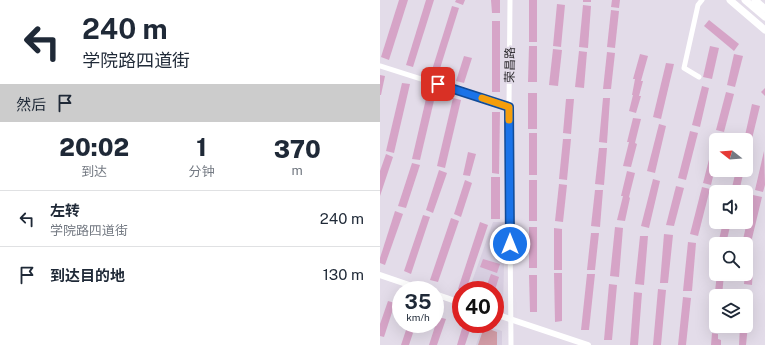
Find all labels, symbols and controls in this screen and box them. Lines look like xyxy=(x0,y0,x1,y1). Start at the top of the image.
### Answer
text: 240 m xyxy=(82,12,168,45)
icon: left xyxy=(16,16,68,68)
street label: 荣昌路 xyxy=(503,47,517,83)
text: 学院路四道街 xyxy=(82,50,190,71)
pin xyxy=(421,67,455,101)
icon: arrive xyxy=(427,73,449,95)
icon: arrive xyxy=(54,92,76,114)
text: 然后 xyxy=(16,96,46,113)
text: 20:02 xyxy=(59,133,129,161)
text: 1 xyxy=(196,133,207,161)
north arrow xyxy=(709,133,753,177)
map controls xyxy=(709,133,753,333)
text: 370 xyxy=(274,135,321,163)
text: m xyxy=(292,163,303,178)
text: 到达 xyxy=(81,164,107,179)
text: 分钟 xyxy=(188,164,214,179)
button: sound xyxy=(709,185,753,229)
text: 左转 xyxy=(50,202,80,219)
icon: left xyxy=(16,208,38,230)
text: 240 m xyxy=(320,210,364,227)
text: 学院路四道街 xyxy=(50,223,128,238)
position arrow xyxy=(489,223,531,265)
button: search xyxy=(709,237,753,281)
icon: arrive xyxy=(16,264,38,286)
text: 130 m xyxy=(323,266,364,283)
text: 到达目的地 xyxy=(50,267,125,284)
speed limit sign: 40 xyxy=(452,281,504,333)
button: layers xyxy=(709,289,753,333)
text: 35 xyxy=(405,290,431,314)
text: km/h xyxy=(406,311,430,323)

